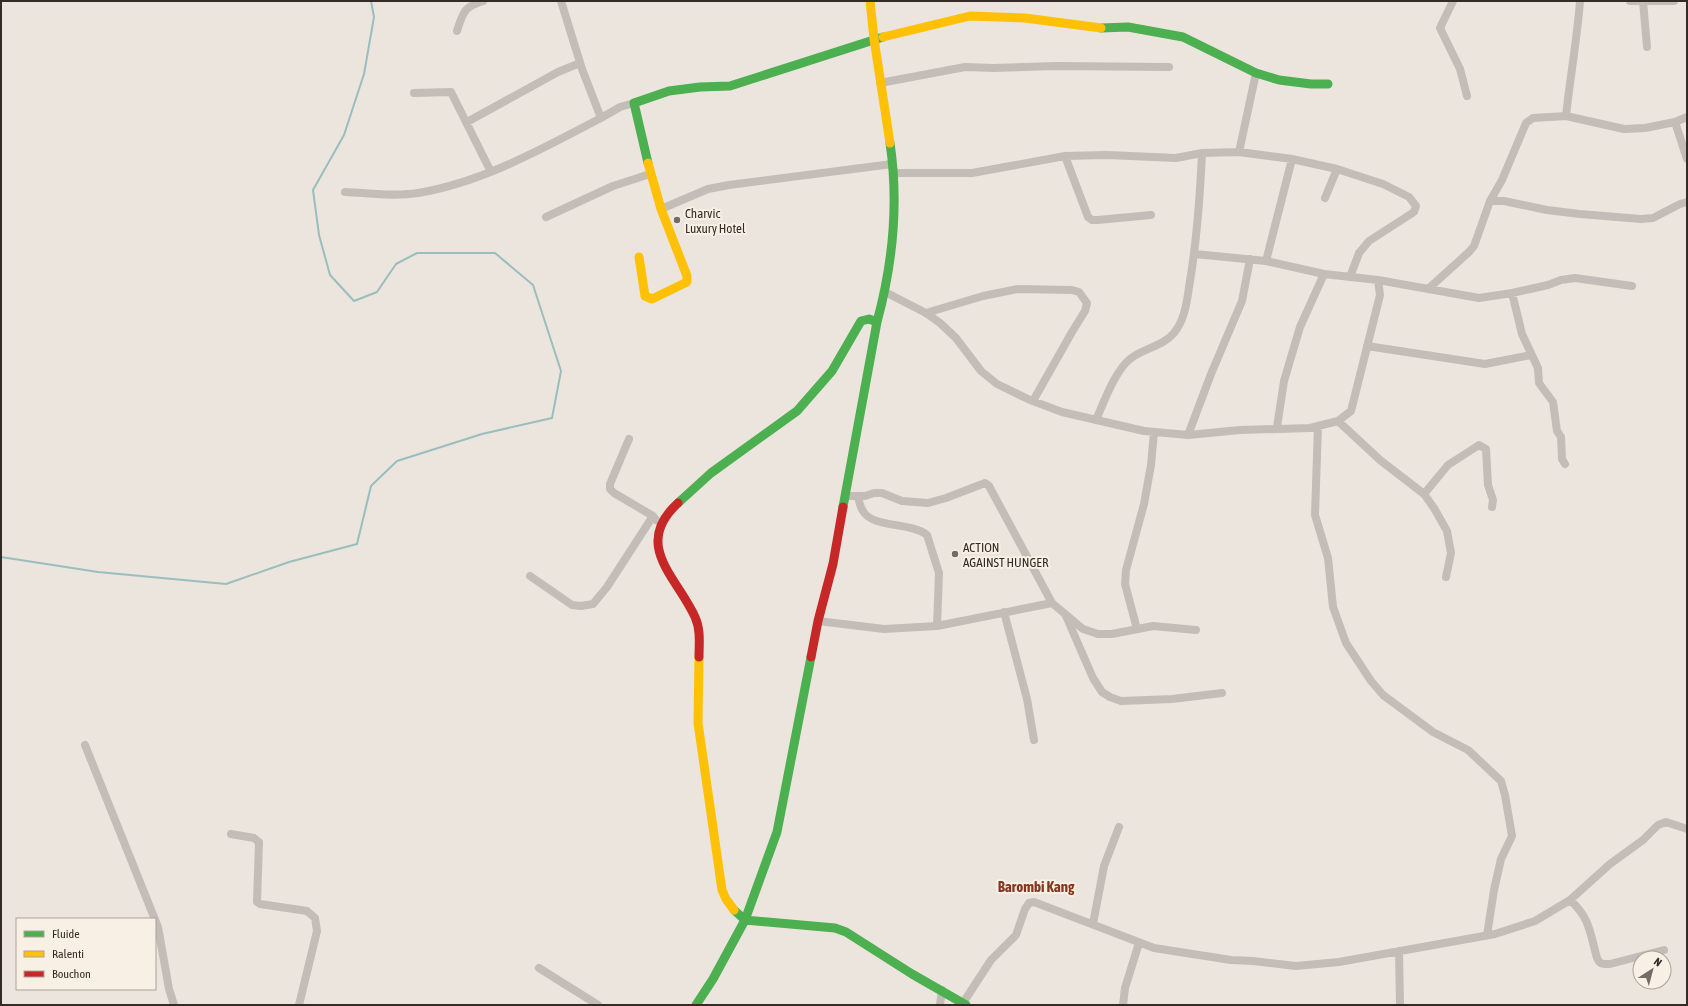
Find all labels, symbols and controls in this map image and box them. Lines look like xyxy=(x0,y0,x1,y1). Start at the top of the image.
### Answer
place label: Charvic Luxury Hotel xyxy=(685,206,746,236)
marker: Charvic Luxury Hotel xyxy=(672,215,682,225)
place label: ACTION AGAINST HUNGER xyxy=(963,540,1049,570)
marker: ACTION AGAINST HUNGER xyxy=(950,549,960,559)
district label: Barombi Kang xyxy=(998,878,1075,895)
legend xyxy=(16,918,156,990)
text: Fluide xyxy=(52,927,80,941)
text: Ralenti xyxy=(52,947,84,961)
north arrow xyxy=(1632,950,1672,990)
text: N xyxy=(1652,955,1664,969)
text: Bouchon xyxy=(52,967,91,981)

